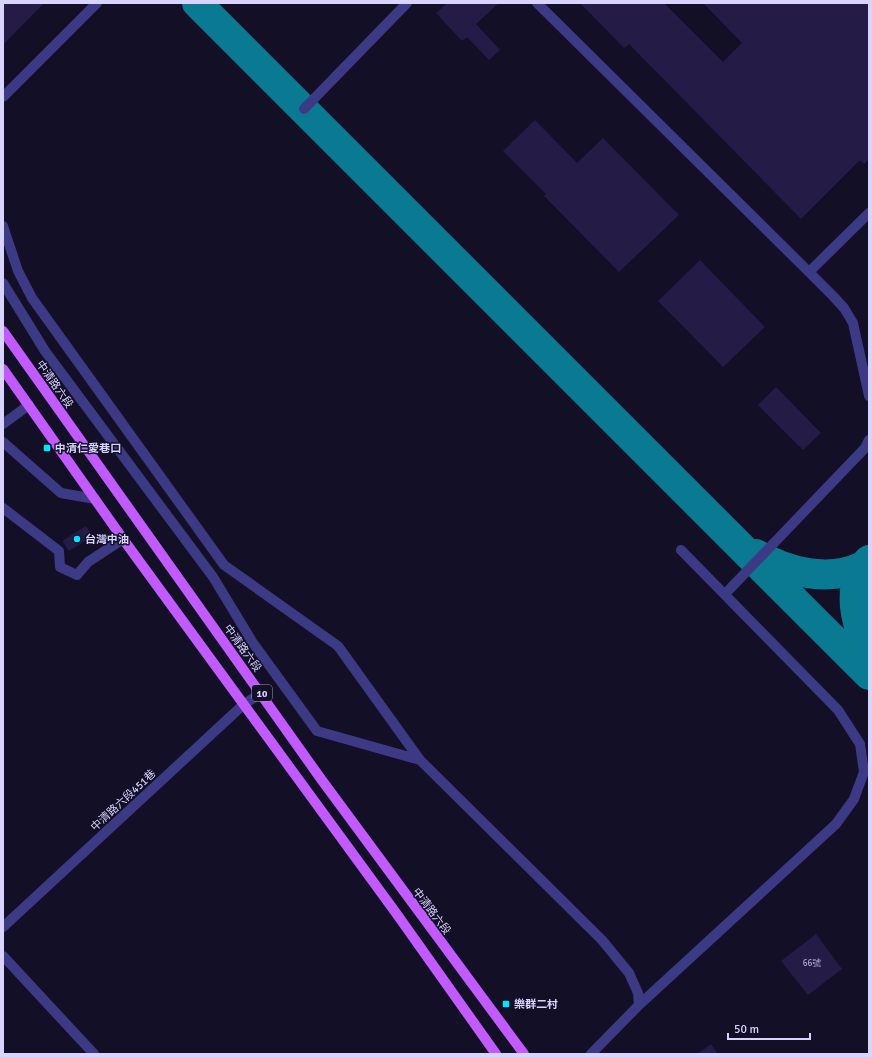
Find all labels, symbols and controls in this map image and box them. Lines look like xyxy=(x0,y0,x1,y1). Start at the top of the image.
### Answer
street label: 中清路六段 xyxy=(33,358,76,411)
place label: 中清仁愛巷口 xyxy=(55,442,121,455)
marker: 中清仁愛巷口 xyxy=(42,443,52,453)
place label: 台灣中油 xyxy=(85,533,129,546)
marker: 台灣中油 xyxy=(72,534,82,544)
street label: 中清路六段 xyxy=(221,622,264,674)
road number: 10 xyxy=(252,685,272,701)
street label: 中清路六段451巷 xyxy=(88,767,158,834)
street label: 中清路六段 xyxy=(410,885,453,937)
house number: 66號 xyxy=(803,958,821,969)
place label: 樂群二村 xyxy=(514,998,558,1011)
marker: 樂群二村 xyxy=(501,999,511,1009)
scale bar xyxy=(728,1015,810,1041)
text: 50 m xyxy=(734,1022,759,1037)

